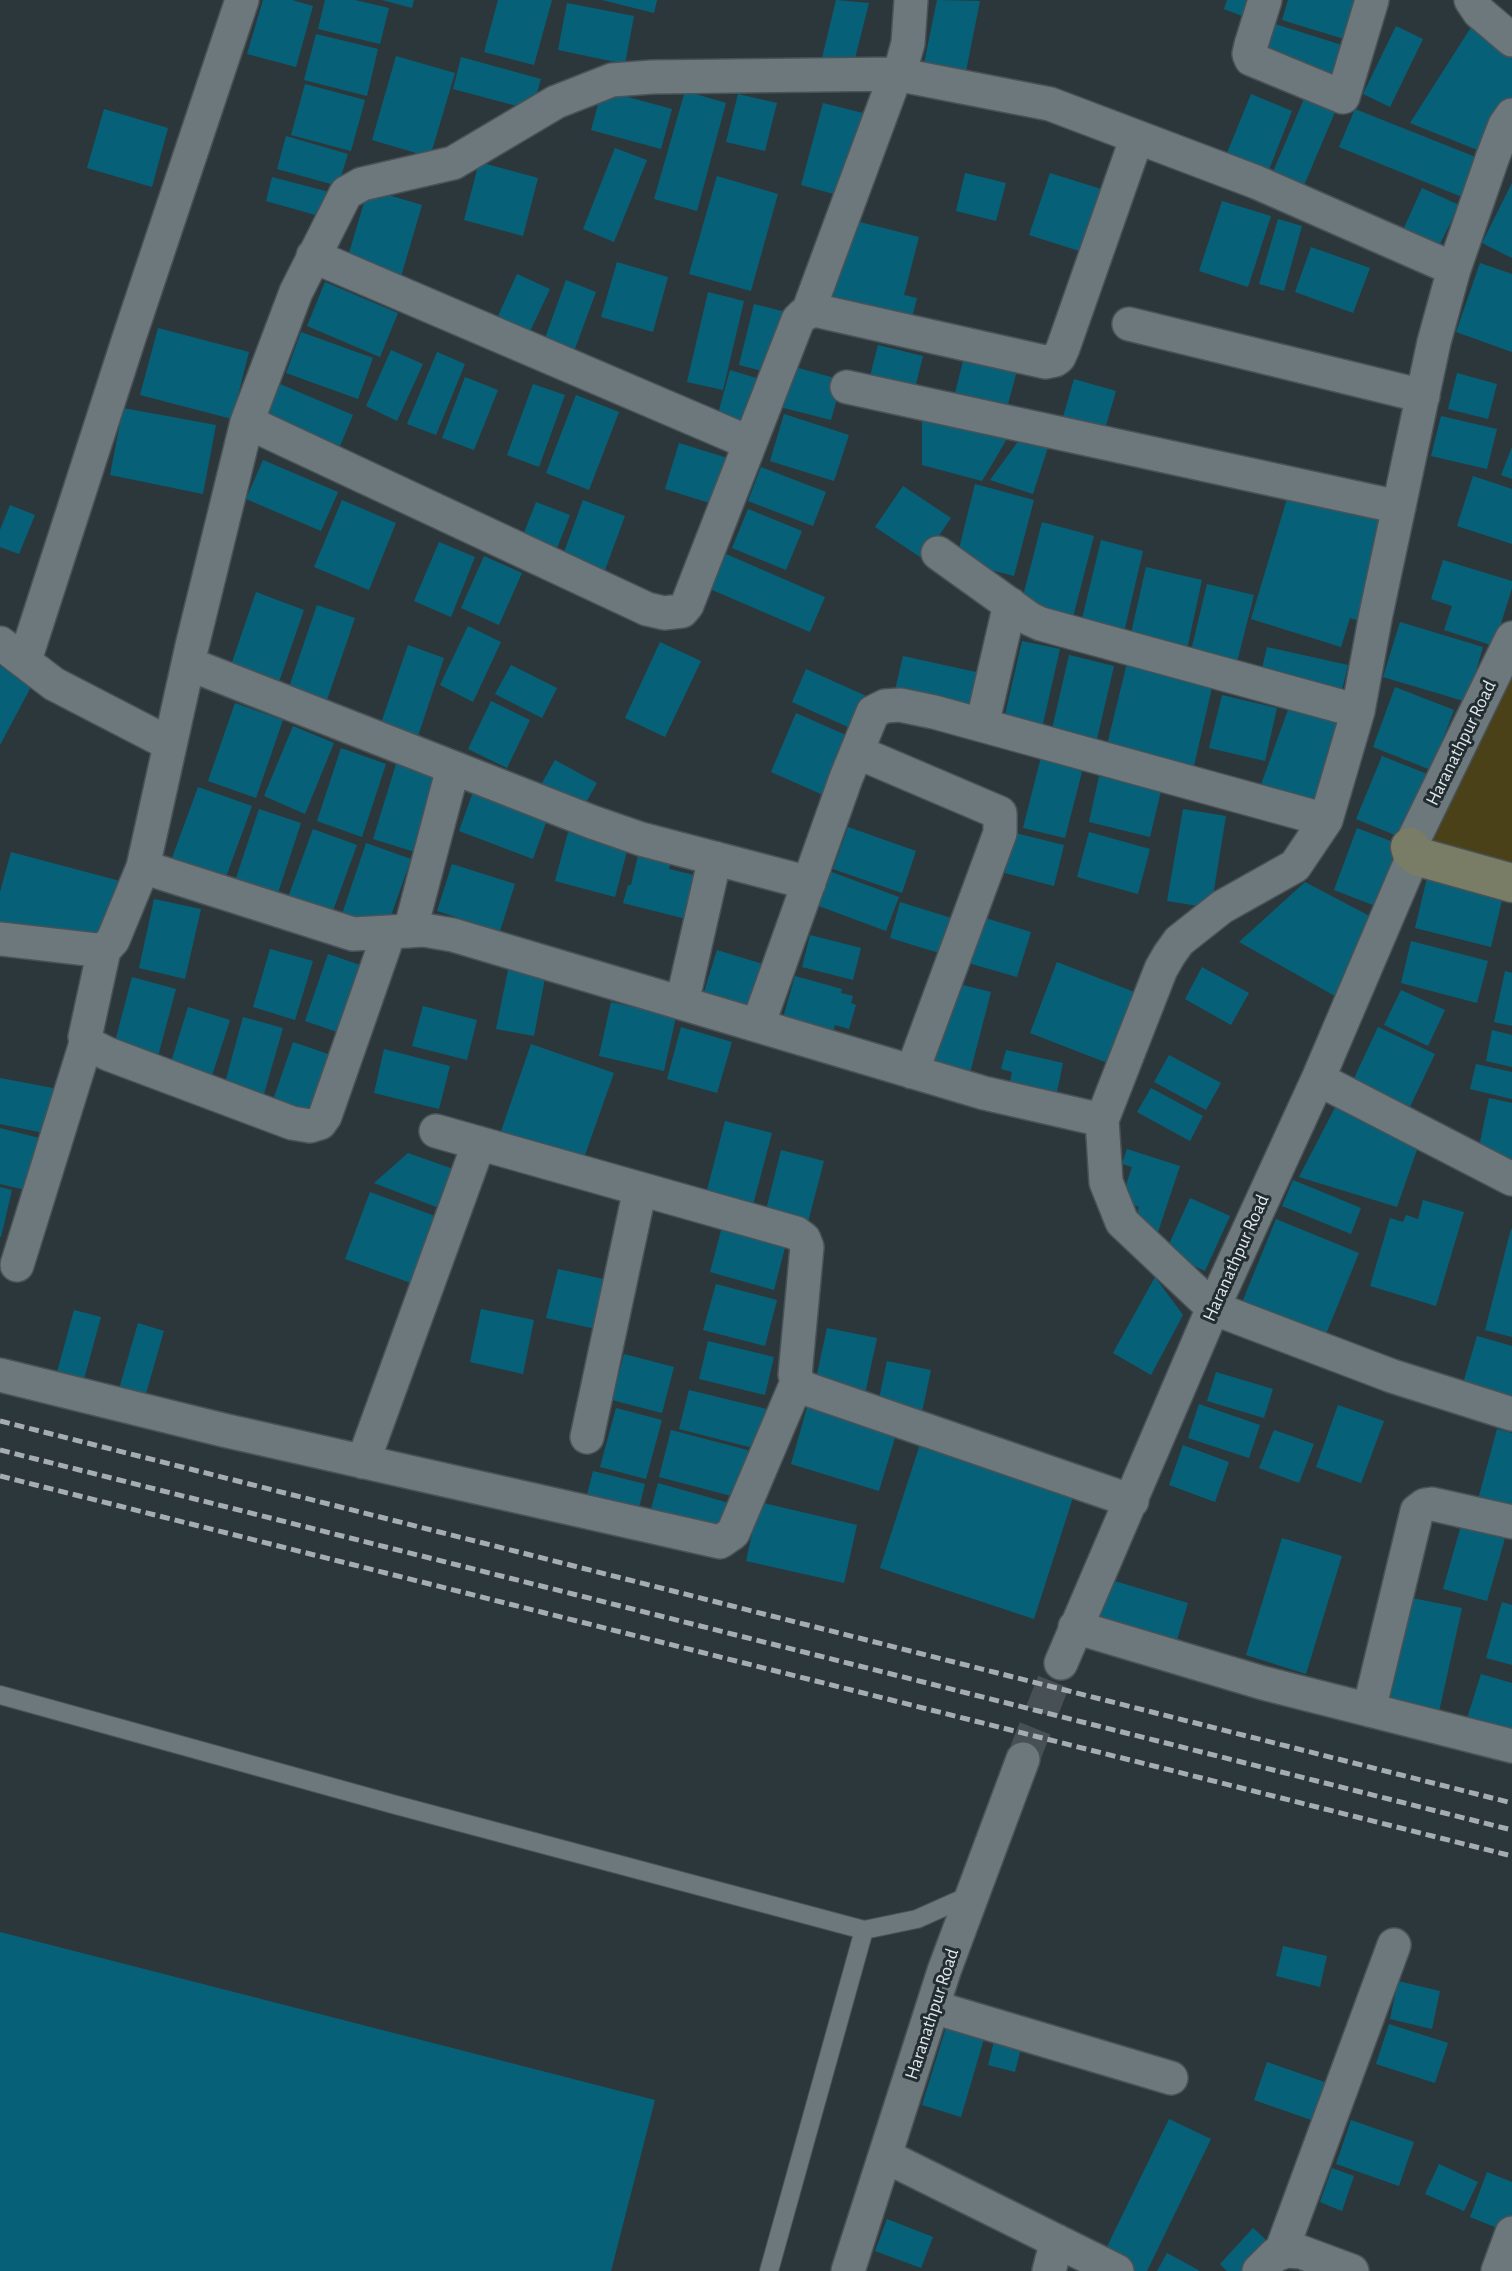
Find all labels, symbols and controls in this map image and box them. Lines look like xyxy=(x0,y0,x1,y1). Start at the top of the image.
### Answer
street label: Haranathpur Road xyxy=(1421,677,1501,809)
street label: Haranathpur Road xyxy=(1198,1191,1274,1325)
street label: Haranathpur Road xyxy=(900,1946,964,2082)

